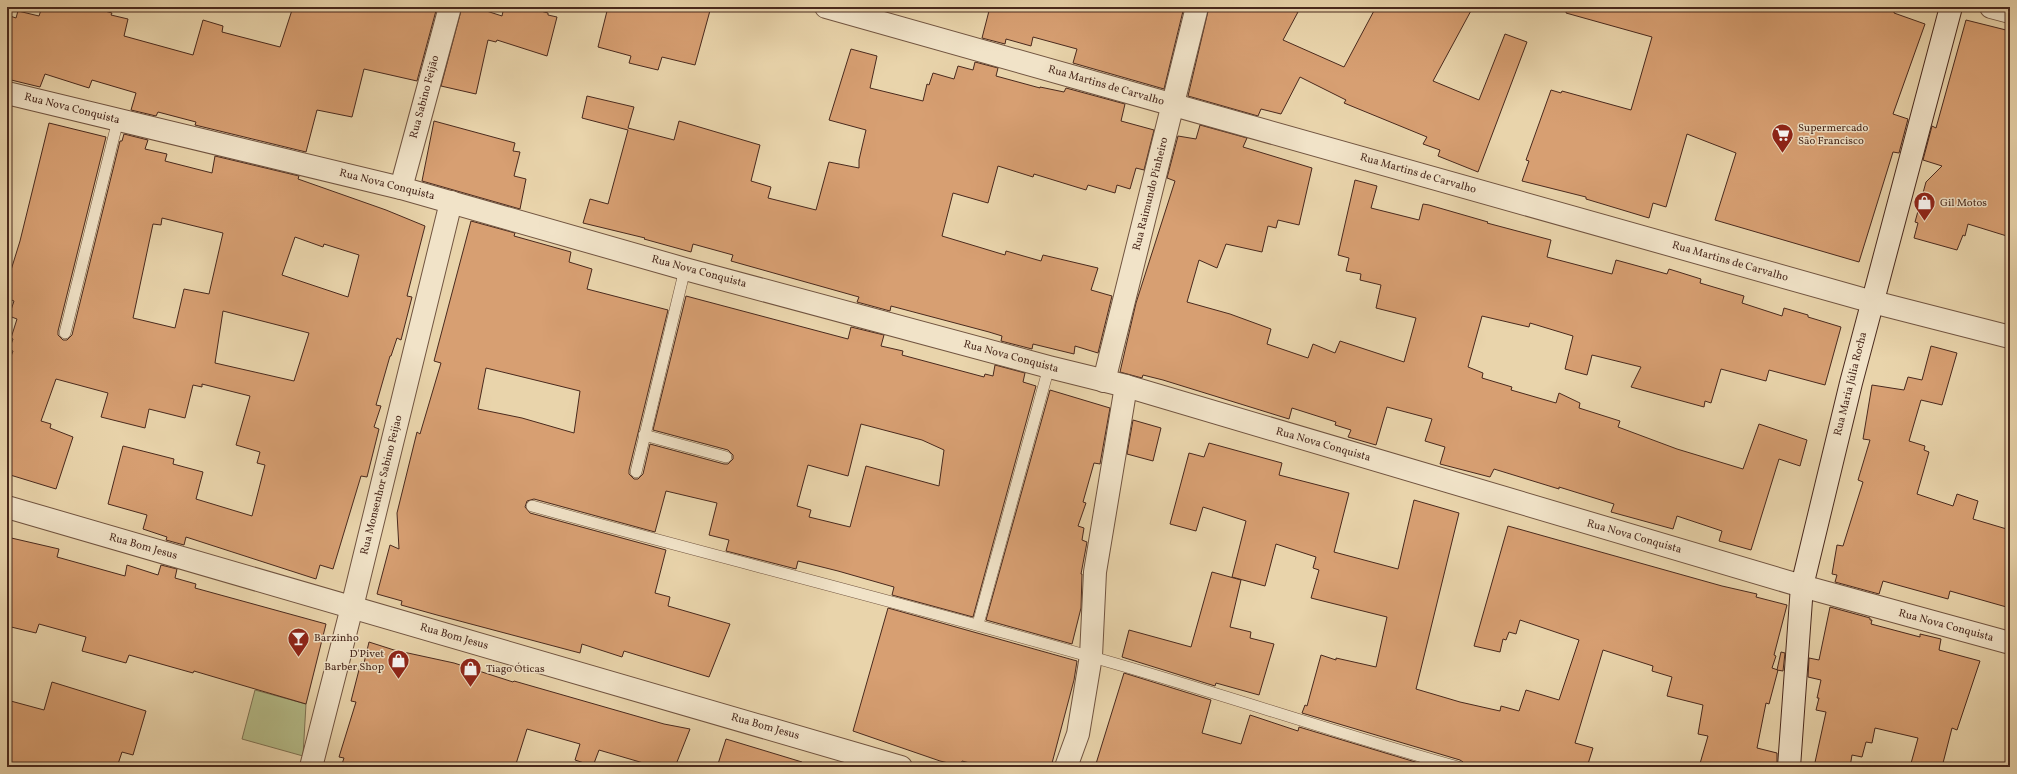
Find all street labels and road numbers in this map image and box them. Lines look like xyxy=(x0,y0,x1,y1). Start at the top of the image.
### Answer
street label: Rua Sabino Feijão xyxy=(407,54,443,140)
street label: Rua Martins de Carvalho xyxy=(1046,62,1166,110)
street label: Rua Nova Conquista xyxy=(23,90,122,128)
street label: Rua Raimundo Pinheiro xyxy=(1130,136,1172,252)
street label: Rua Martins de Carvalho xyxy=(1358,150,1478,198)
street label: Rua Nova Conquista xyxy=(338,166,437,204)
street label: Rua Martins de Carvalho xyxy=(1670,238,1790,286)
street label: Rua Nova Conquista xyxy=(650,252,749,292)
street label: Rua Maria Júlia Rocha xyxy=(1831,330,1871,438)
street label: Rua Nova Conquista xyxy=(962,337,1061,377)
street label: Rua Monsenhor Sabino Feijao xyxy=(357,413,407,556)
street label: Rua Nova Conquista xyxy=(1274,424,1373,466)
street label: Rua Nova Conquista xyxy=(1585,516,1684,558)
street label: Rua Bom Jesus xyxy=(107,530,179,564)
street label: Rua Nova Conquista xyxy=(1897,606,1996,646)
street label: Rua Bom Jesus xyxy=(418,620,490,654)
street label: Rua Bom Jesus xyxy=(729,710,801,744)

